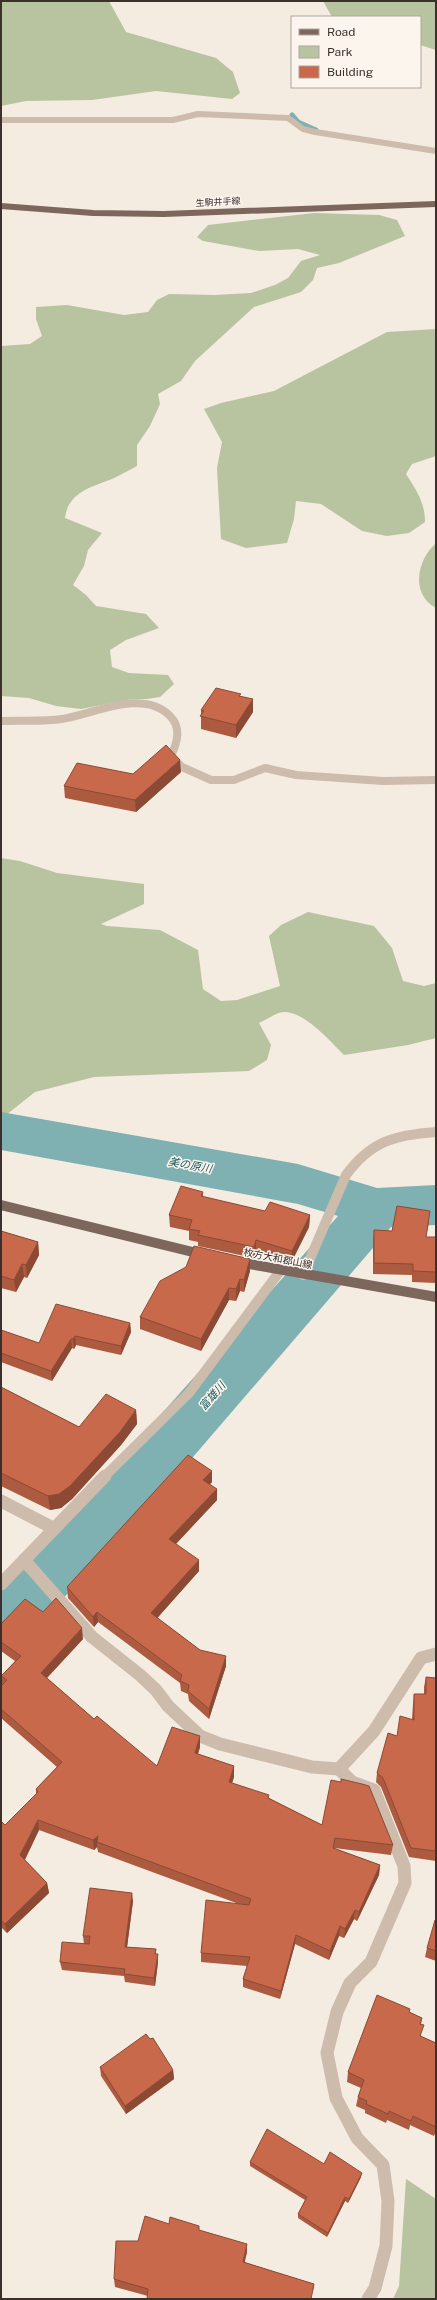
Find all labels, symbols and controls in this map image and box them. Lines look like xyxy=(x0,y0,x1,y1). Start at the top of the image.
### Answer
legend xyxy=(291,16,421,88)
text: Road xyxy=(327,25,355,39)
text: Park xyxy=(327,45,353,59)
text: Building xyxy=(327,65,373,79)
street label: 生駒井手線 xyxy=(195,195,242,208)
water label: 美の原川 xyxy=(167,1155,214,1175)
street label: 枚方大和郡山線 xyxy=(242,1245,314,1271)
water label: 富雄川 xyxy=(197,1379,228,1412)

